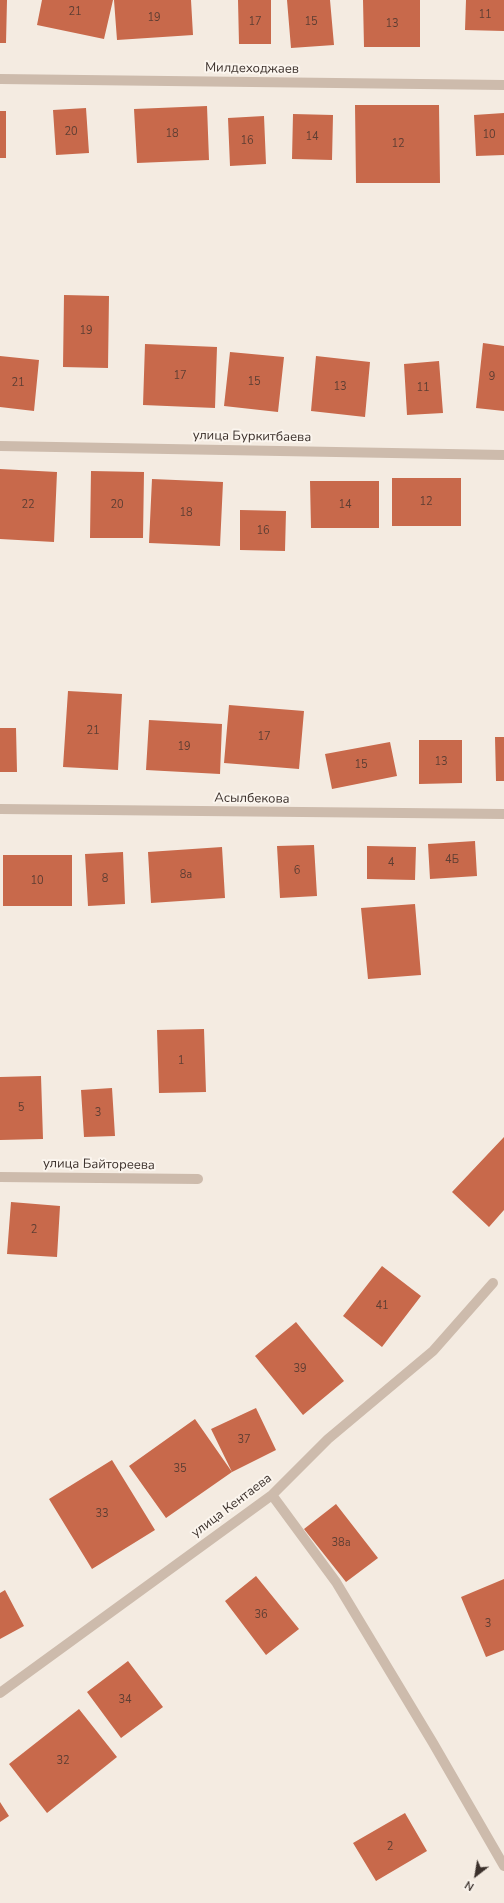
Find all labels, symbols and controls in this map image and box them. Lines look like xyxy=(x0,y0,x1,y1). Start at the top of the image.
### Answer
house number: 21 xyxy=(68,5,82,19)
house number: 11 xyxy=(478,8,492,22)
house number: 19 xyxy=(147,11,161,25)
house number: 17 xyxy=(248,15,262,29)
house number: 15 xyxy=(304,15,318,29)
house number: 13 xyxy=(385,17,399,31)
street label: Милдеходжаев xyxy=(205,60,299,78)
house number: 20 xyxy=(64,125,78,139)
house number: 18 xyxy=(165,127,179,141)
house number: 10 xyxy=(482,128,496,142)
house number: 14 xyxy=(305,130,319,144)
house number: 16 xyxy=(240,134,254,148)
house number: 12 xyxy=(391,137,405,151)
house number: 19 xyxy=(79,324,93,338)
house number: 17 xyxy=(173,369,187,383)
house number: 9 xyxy=(489,370,495,384)
house number: 15 xyxy=(247,375,261,389)
house number: 21 xyxy=(11,376,25,390)
house number: 13 xyxy=(333,380,347,394)
house number: 11 xyxy=(416,381,430,395)
street label: улица Буркитбаева xyxy=(193,428,311,446)
house number: 12 xyxy=(419,495,433,509)
house number: 22 xyxy=(21,498,35,512)
house number: 20 xyxy=(110,498,124,512)
house number: 14 xyxy=(338,498,352,512)
house number: 18 xyxy=(179,506,193,520)
house number: 16 xyxy=(256,524,270,538)
house number: 21 xyxy=(86,724,100,738)
house number: 17 xyxy=(257,730,271,744)
house number: 19 xyxy=(177,740,191,754)
house number: 13 xyxy=(434,755,448,769)
house number: 15 xyxy=(354,758,368,772)
street label: Асылбекова xyxy=(214,791,290,807)
house number: 4Б xyxy=(445,853,459,867)
house number: 4 xyxy=(388,856,394,870)
house number: 6 xyxy=(294,864,300,878)
house number: 8а xyxy=(180,868,192,882)
house number: 8 xyxy=(102,872,108,886)
house number: 10 xyxy=(30,874,44,888)
house number: 1 xyxy=(178,1054,184,1068)
house number: 5 xyxy=(18,1101,24,1115)
house number: 3 xyxy=(95,1106,101,1120)
street label: улица Байтореева xyxy=(43,1156,155,1174)
house number: 2 xyxy=(31,1223,37,1237)
house number: 41 xyxy=(375,1299,389,1313)
house number: 39 xyxy=(293,1362,307,1376)
house number: 37 xyxy=(237,1433,251,1447)
house number: 35 xyxy=(173,1462,187,1476)
street label: улица Кентаева xyxy=(189,1471,275,1541)
house number: 33 xyxy=(95,1507,109,1521)
house number: 38а xyxy=(331,1536,351,1550)
house number: 36 xyxy=(254,1608,268,1622)
house number: 3 xyxy=(485,1617,491,1631)
house number: 34 xyxy=(118,1693,132,1707)
house number: 32 xyxy=(56,1754,70,1768)
house number: 2 xyxy=(387,1840,393,1854)
north arrow xyxy=(456,1855,496,1895)
text: N xyxy=(462,1877,477,1894)

